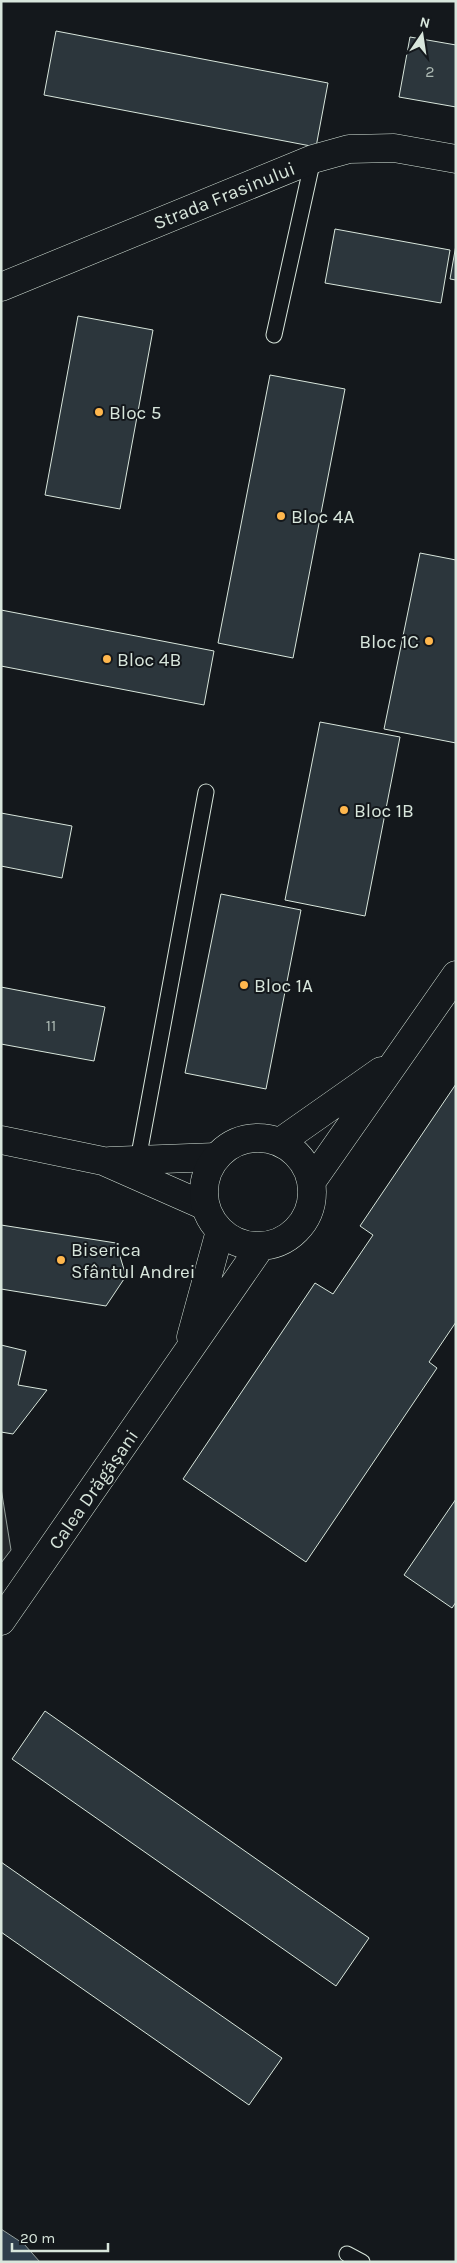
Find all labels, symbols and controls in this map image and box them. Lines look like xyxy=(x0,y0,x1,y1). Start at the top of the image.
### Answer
north arrow xyxy=(397,10,447,60)
text: N xyxy=(418,13,432,32)
house number: 2 xyxy=(425,62,435,81)
street label: Strada Frasinului xyxy=(150,158,298,234)
place label: Bloc 5 xyxy=(109,402,162,424)
marker: Bloc 5 xyxy=(93,406,105,418)
place label: Bloc 4A xyxy=(291,506,354,528)
marker: Bloc 4A xyxy=(275,510,287,522)
place label: Bloc 1C xyxy=(359,631,419,653)
marker: Bloc 1C xyxy=(423,635,435,647)
place label: Bloc 4B xyxy=(117,649,181,671)
marker: Bloc 4B xyxy=(101,653,113,665)
place label: Bloc 1B xyxy=(354,800,414,822)
marker: Bloc 1B xyxy=(338,804,350,816)
place label: Bloc 1A xyxy=(254,975,313,997)
marker: Bloc 1A xyxy=(238,979,250,991)
house number: 11 xyxy=(46,1016,56,1035)
place label: Biserica Sfântul Andrei xyxy=(71,1239,195,1283)
marker: Biserica Sfântul Andrei xyxy=(55,1254,67,1266)
street label: Calea Drăgășani xyxy=(44,1426,143,1554)
scale bar xyxy=(12,2220,109,2252)
text: 20 m xyxy=(20,2229,55,2247)

